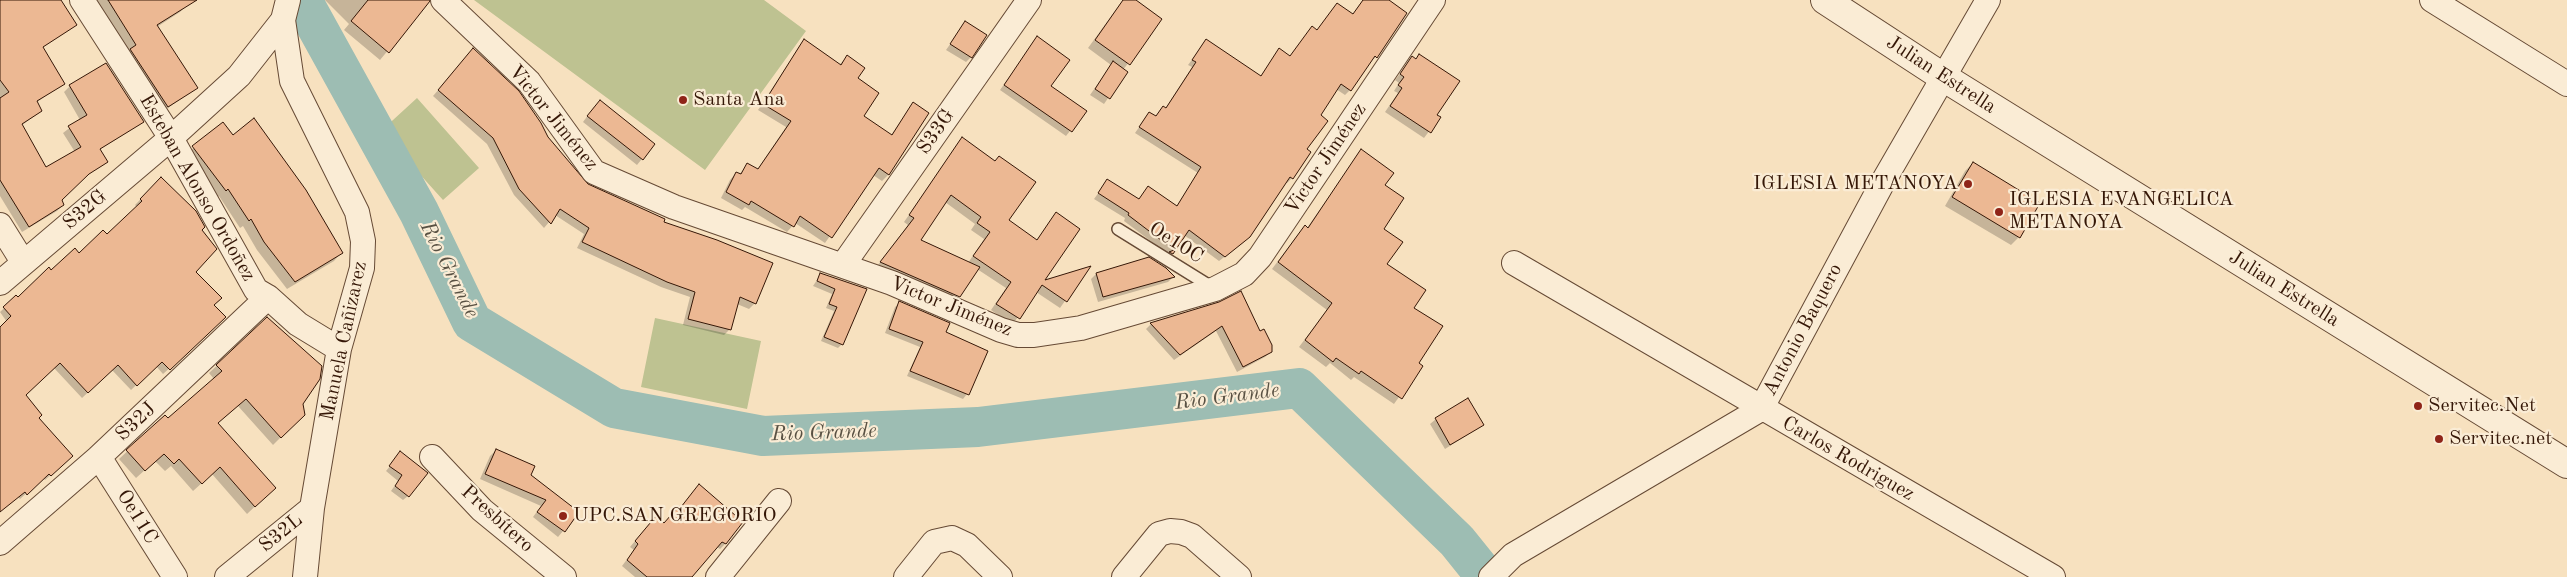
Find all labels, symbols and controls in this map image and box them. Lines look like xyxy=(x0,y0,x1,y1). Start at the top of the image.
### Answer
street label: Julian Estrella xyxy=(1882,31,2000,119)
street label: Victor Jiménez xyxy=(503,60,603,176)
place label: Santa Ana xyxy=(693,88,785,112)
street label: Esteban Alonso Ordoñez xyxy=(134,90,260,286)
marker: Santa Ana xyxy=(677,94,689,106)
street label: Victor Jiménez xyxy=(1280,99,1372,219)
street label: S33G xyxy=(912,105,960,159)
place label: IGLESIA METANOYA xyxy=(1753,172,1958,196)
marker: IGLESIA METANOYA xyxy=(1962,178,1974,190)
street label: S32G xyxy=(58,185,112,235)
place label: IGLESIA EVANGELICA METANOYA xyxy=(2009,188,2234,235)
marker: IGLESIA EVANGELICA METANOYA xyxy=(1993,206,2005,218)
water label: Rio Grande xyxy=(414,217,484,323)
street label: Oe10C xyxy=(1144,217,1208,269)
street label: Julian Estrella xyxy=(2224,245,2344,333)
street label: Manuela Cañizarez xyxy=(315,259,373,423)
street label: Antonio Baquero xyxy=(1758,260,1848,400)
street label: Victor Jiménez xyxy=(886,272,1016,342)
water label: Rio Grande xyxy=(1173,378,1281,416)
place label: Servitec.Net xyxy=(2428,394,2536,418)
street label: S32J xyxy=(111,397,161,447)
marker: Servitec.Net xyxy=(2412,400,2424,412)
street label: Carlos Rodriguez xyxy=(1778,411,1918,507)
water label: Rio Grande xyxy=(771,419,877,447)
place label: Servitec.net xyxy=(2449,427,2552,451)
marker: Servitec.net xyxy=(2433,433,2445,445)
street label: Presbítero xyxy=(456,480,538,558)
street label: Oe11C xyxy=(111,485,163,549)
place label: UPC.SAN GREGORIO xyxy=(573,504,777,528)
street label: S32L xyxy=(254,508,308,558)
marker: UPC.SAN GREGORIO xyxy=(557,510,569,522)

